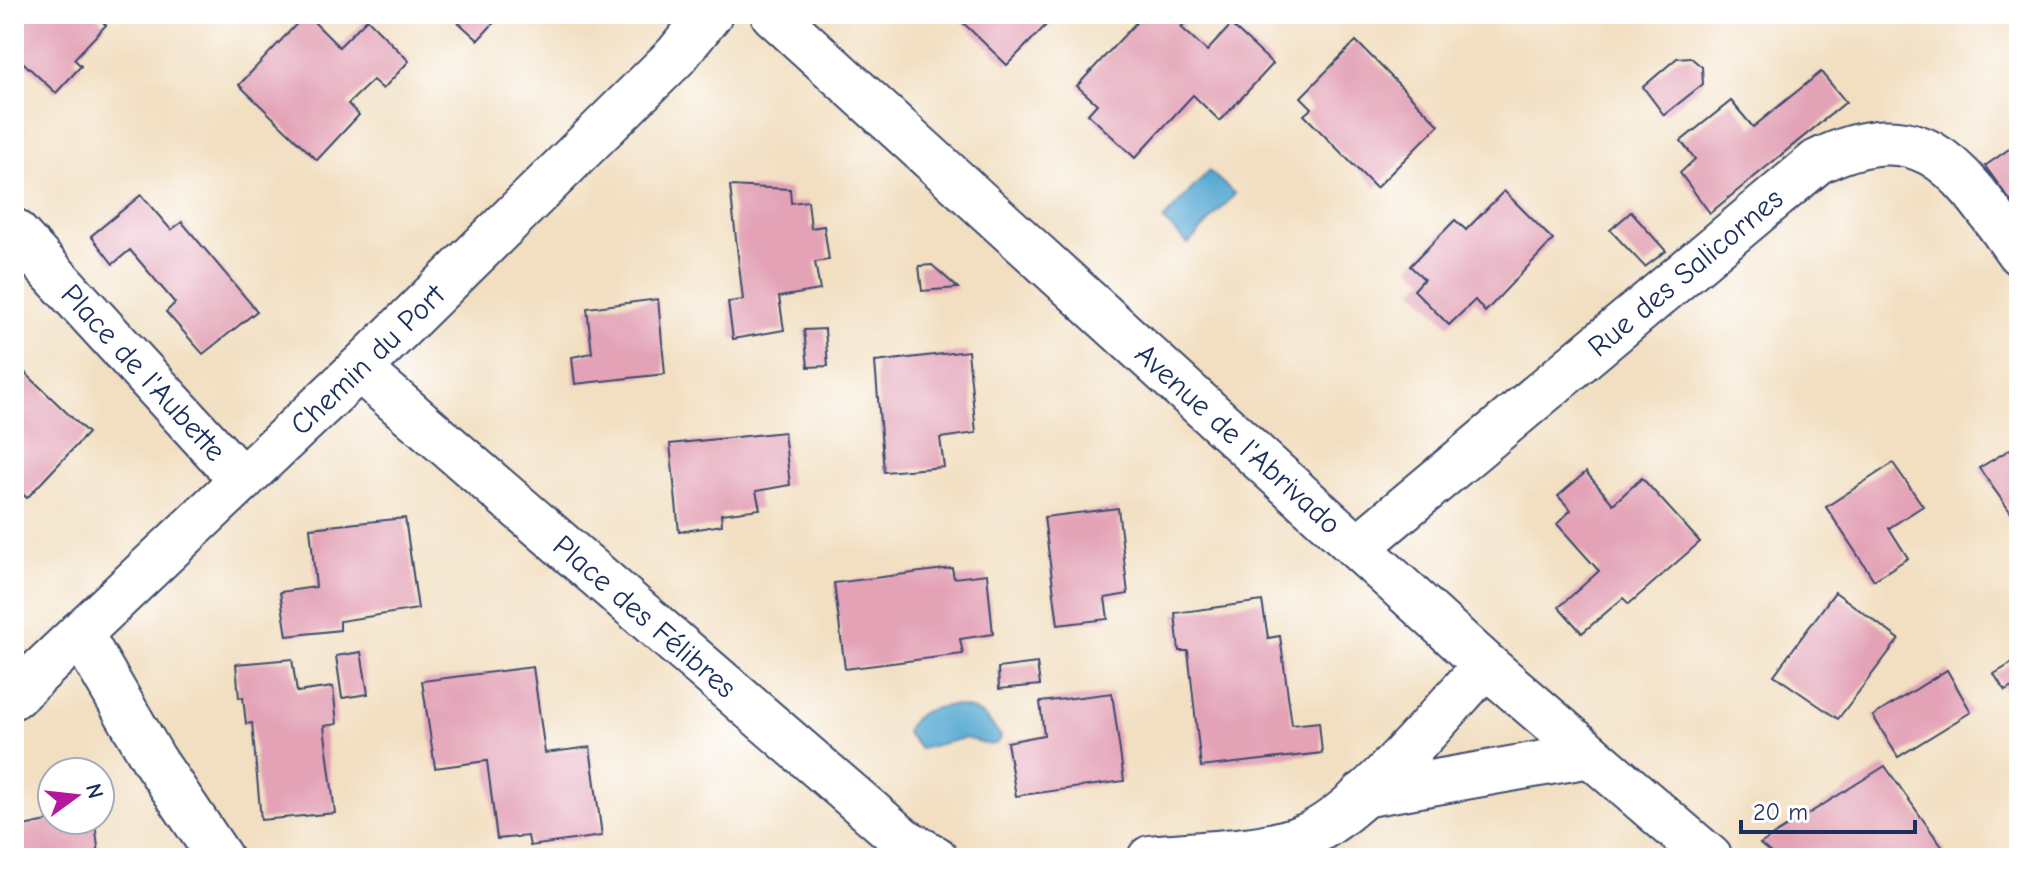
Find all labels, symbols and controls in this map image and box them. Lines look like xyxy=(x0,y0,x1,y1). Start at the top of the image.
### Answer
street label: Rue des Salicornes xyxy=(1581,181,1790,364)
street label: Chemin du Port xyxy=(284,276,453,443)
street label: Place de l'Aubette xyxy=(54,277,233,468)
street label: Avenue de l'Abrivado xyxy=(1128,336,1348,542)
street label: Place des Félibres xyxy=(546,528,743,706)
north arrow xyxy=(36,756,116,836)
text: N xyxy=(80,781,109,801)
scale bar xyxy=(1741,784,1915,834)
text: 20 m xyxy=(1753,798,1808,826)

